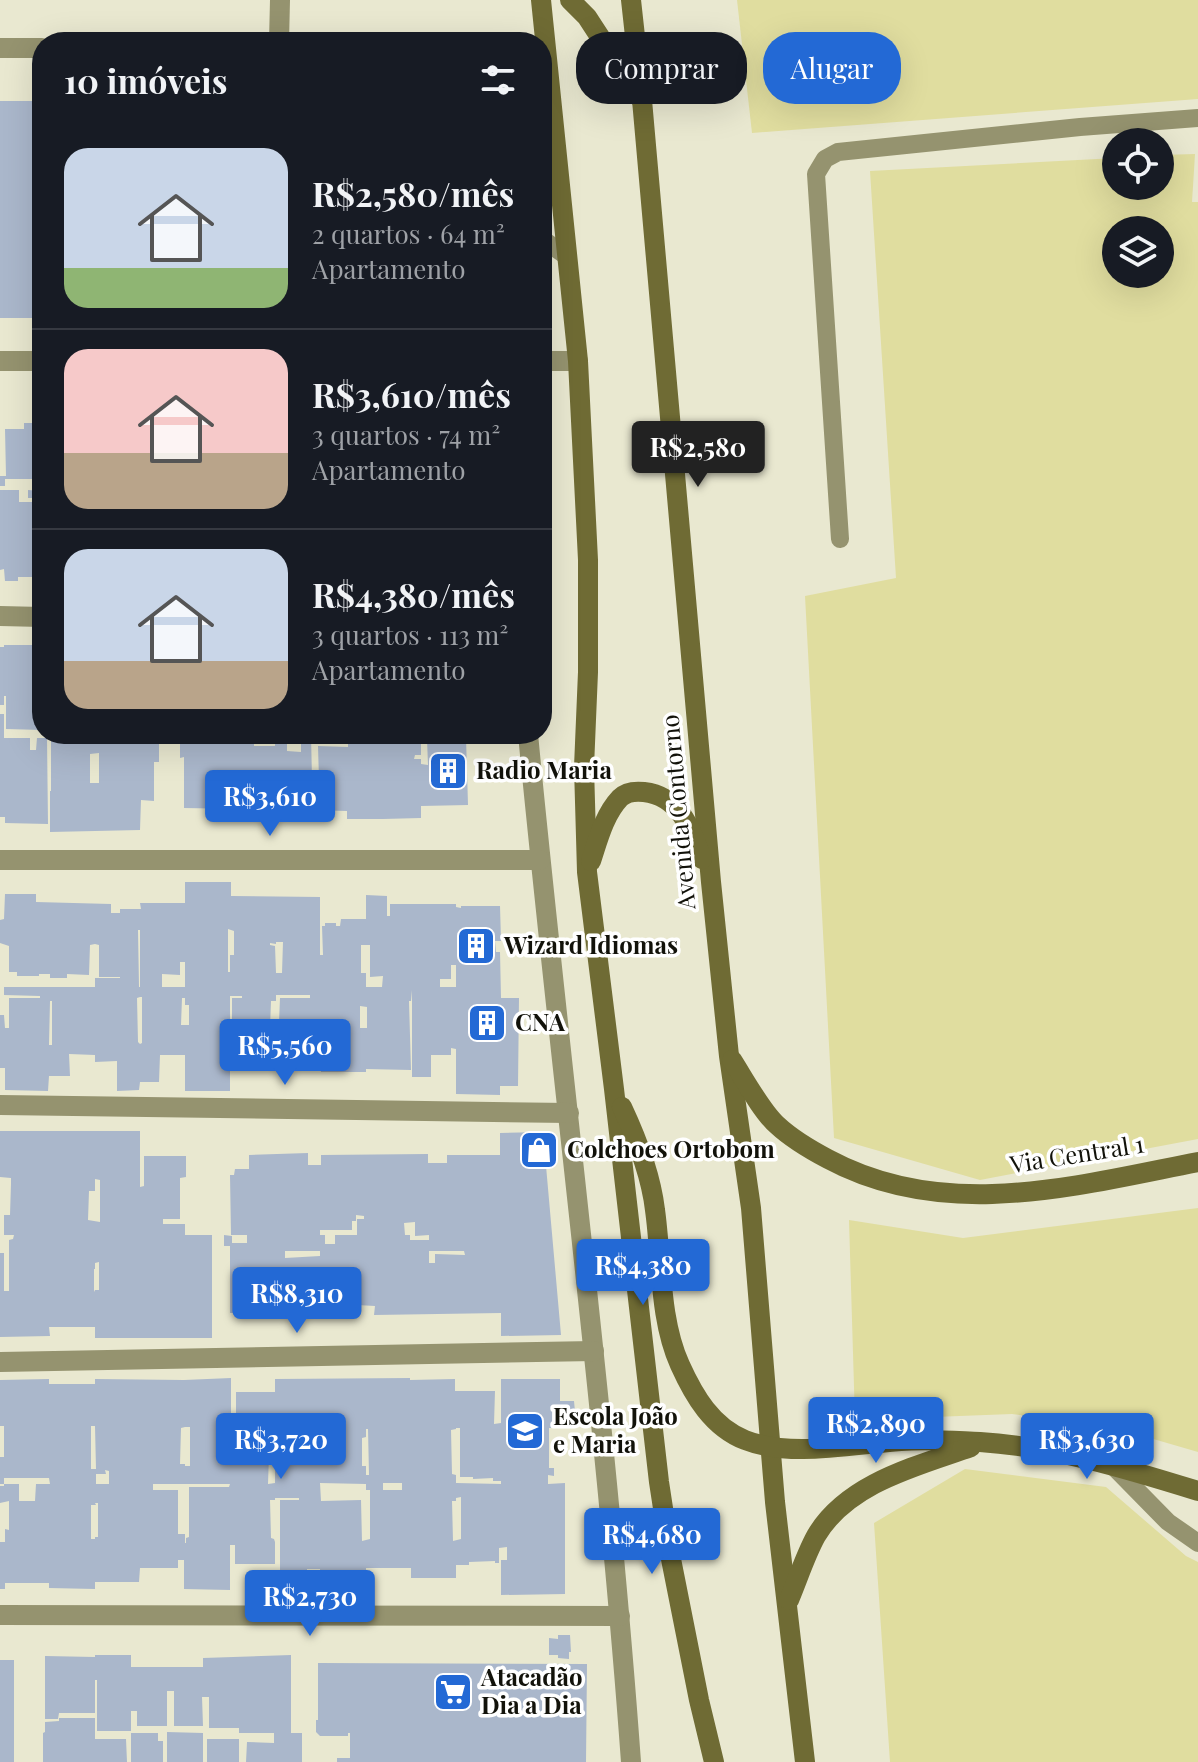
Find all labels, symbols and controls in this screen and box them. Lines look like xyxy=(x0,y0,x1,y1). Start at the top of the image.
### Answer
chip: Comprar xyxy=(576,32,747,104)
chip: Alugar xyxy=(763,32,901,104)
text: 10 imóveis xyxy=(64,57,227,103)
icon: filters xyxy=(476,58,520,102)
map controls xyxy=(1102,128,1174,288)
button: locate xyxy=(1102,128,1174,200)
text: R$2,580/mês xyxy=(312,170,514,216)
icon: home xyxy=(128,180,224,276)
text: 2 quartos · 64 m² xyxy=(312,216,505,251)
button: layers xyxy=(1102,216,1174,288)
text: Apartamento xyxy=(312,251,465,286)
text: R$3,610/mês xyxy=(312,371,511,417)
icon: home xyxy=(128,381,224,477)
text: 3 quartos · 74 m² xyxy=(312,417,500,452)
pin: R$2,580 xyxy=(624,421,772,489)
text: R$2,580 xyxy=(650,429,746,464)
text: Apartamento xyxy=(312,452,465,487)
text: R$4,380/mês xyxy=(312,571,515,617)
icon: home xyxy=(128,581,224,677)
text: 3 quartos · 113 m² xyxy=(312,617,508,652)
text: Apartamento xyxy=(312,652,465,687)
street label: Avenida Contorno xyxy=(653,713,702,912)
building icon: Radio Maria xyxy=(427,750,469,792)
place label: Radio Maria xyxy=(476,753,612,785)
pin: R$3,610 xyxy=(196,770,344,838)
text: R$3,610 xyxy=(223,778,317,813)
building icon: Wizard Idiomas xyxy=(455,925,497,967)
place label: Wizard Idiomas xyxy=(503,928,678,960)
building icon: CNA xyxy=(466,1002,508,1044)
place label: CNA xyxy=(515,1005,566,1037)
pin: R$5,560 xyxy=(211,1019,359,1087)
text: R$5,560 xyxy=(238,1027,332,1062)
street label: Via Central 1 xyxy=(1007,1127,1146,1180)
shop icon: Colchoes Ortobom xyxy=(518,1129,560,1171)
place label: Colchoes Ortobom xyxy=(567,1132,775,1164)
pin: R$4,380 xyxy=(569,1239,717,1307)
text: R$4,380 xyxy=(595,1247,691,1282)
pin: R$8,310 xyxy=(223,1267,371,1335)
text: R$8,310 xyxy=(250,1275,344,1310)
pin: R$2,890 xyxy=(802,1397,950,1465)
place label: Escola João e Maria xyxy=(553,1399,678,1459)
text: R$2,890 xyxy=(826,1405,926,1440)
school or university icon: Escola João e Maria xyxy=(504,1410,546,1452)
pin: R$3,720 xyxy=(207,1413,355,1481)
pin: R$3,630 xyxy=(1013,1413,1161,1481)
text: R$3,720 xyxy=(234,1421,328,1456)
text: R$3,630 xyxy=(1039,1421,1135,1456)
pin: R$4,680 xyxy=(578,1508,726,1576)
text: R$4,680 xyxy=(602,1516,702,1551)
pin: R$2,730 xyxy=(236,1570,384,1638)
text: R$2,730 xyxy=(263,1578,357,1613)
place label: Atacadão Dia a Dia xyxy=(480,1660,583,1720)
supermarket icon: Atacadão Dia a Dia xyxy=(432,1671,474,1713)

